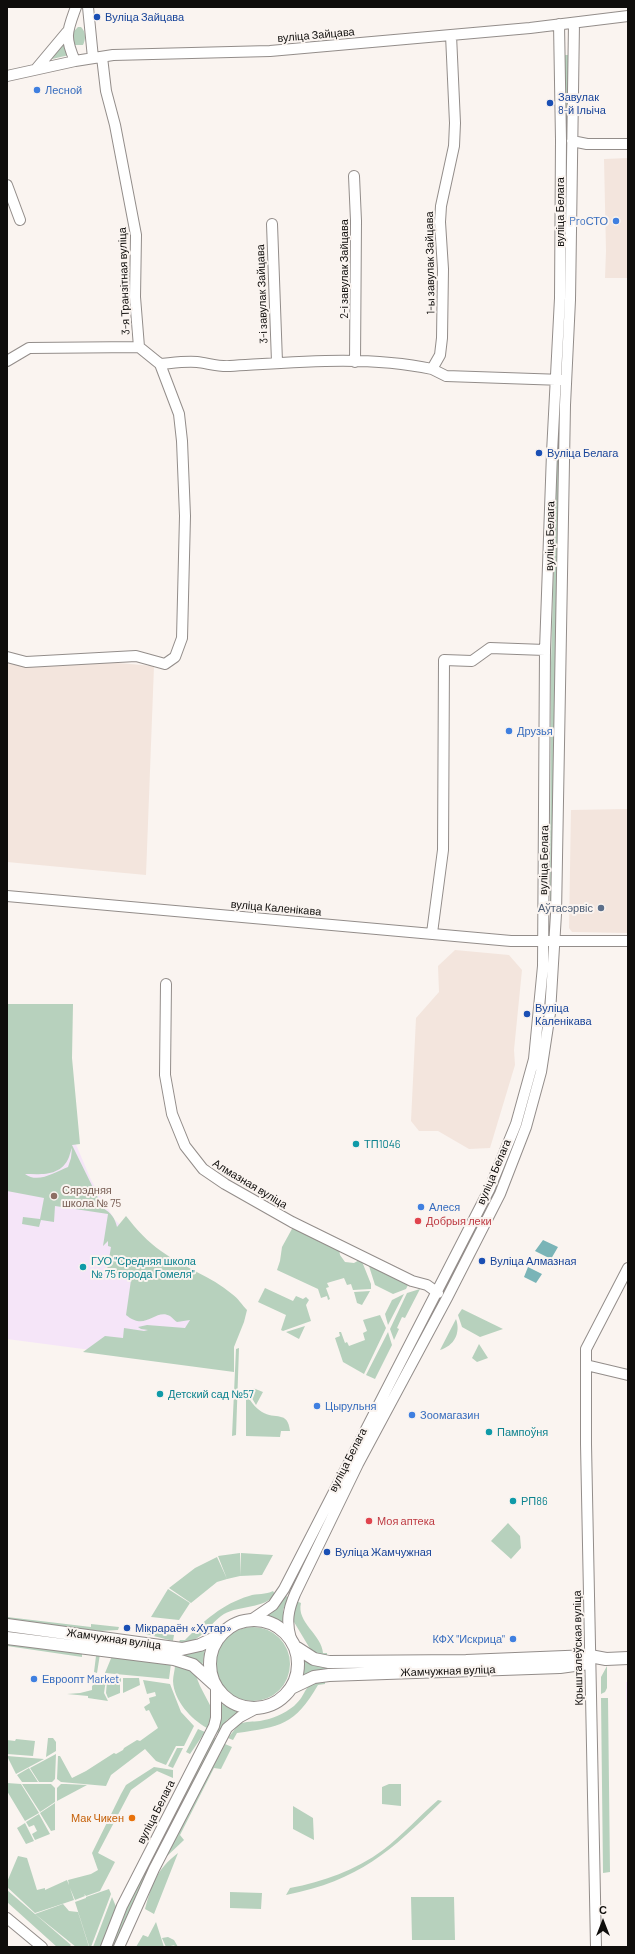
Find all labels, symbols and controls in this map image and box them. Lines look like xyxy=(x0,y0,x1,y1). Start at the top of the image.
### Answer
place label: Вуліца Зайцава xyxy=(105,10,184,24)
marker: Вуліца Зайцава xyxy=(92,12,102,22)
street label: вуліца Зайцава xyxy=(277,25,355,45)
place label: Лесной xyxy=(45,83,82,97)
marker: Лесной xyxy=(32,85,42,95)
place label: Завулак 8-й Ільіча xyxy=(558,90,606,116)
marker: Завулак 8-й Ільіча xyxy=(545,98,555,108)
street label: вуліца Белага xyxy=(553,177,567,247)
street label: 1-ы завулак Зайцава xyxy=(423,211,437,315)
place label: ProСТО xyxy=(569,214,608,228)
marker: ProСТО xyxy=(611,216,621,226)
street label: 2-і завулак Зайцава xyxy=(337,219,351,319)
street label: 3-я Транзітная вуліца xyxy=(116,227,132,335)
street label: 3-і завулак Зайцава xyxy=(254,244,270,344)
place label: Вуліца Белага xyxy=(547,446,618,460)
marker: Вуліца Белага xyxy=(534,448,544,458)
street label: вуліца Белага xyxy=(543,501,557,571)
place label: Друзья xyxy=(517,724,553,738)
marker: Друзья xyxy=(504,726,514,736)
street label: вуліца Белага xyxy=(537,825,551,895)
street label: вуліца Каленікава xyxy=(230,897,322,919)
place label: Аўтасэрвіс xyxy=(538,901,593,915)
marker: Аўтасэрвіс xyxy=(596,903,606,913)
place label: Вуліца Каленікава xyxy=(535,1001,592,1027)
marker: Вуліца Каленікава xyxy=(522,1009,532,1019)
place label: ТП1046 xyxy=(364,1137,400,1151)
street label: вуліца Белага xyxy=(474,1137,514,1207)
marker: ТП1046 xyxy=(351,1139,361,1149)
street label: Алмазная вуліца xyxy=(210,1156,290,1212)
place label: Сярэдняя школа № 75 xyxy=(62,1183,121,1209)
marker: Сярэдняя школа № 75 xyxy=(49,1191,59,1201)
place label: Алеся xyxy=(429,1200,460,1214)
marker: Алеся xyxy=(416,1202,426,1212)
place label: Добрыя леки xyxy=(426,1214,492,1228)
marker: Добрыя леки xyxy=(413,1216,423,1226)
place label: ГУО "Средняя школа № 75 города Гомеля" xyxy=(91,1254,196,1280)
place label: Вуліца Алмазная xyxy=(490,1254,576,1268)
marker: Вуліца Алмазная xyxy=(477,1256,487,1266)
marker: ГУО "Средняя школа № 75 города Гомеля" xyxy=(78,1262,88,1272)
place label: Детский сад №57 xyxy=(168,1387,254,1401)
marker: Детский сад №57 xyxy=(155,1389,165,1399)
place label: Цырульня xyxy=(325,1399,376,1413)
marker: Цырульня xyxy=(312,1401,322,1411)
place label: Зоомагазин xyxy=(420,1408,480,1422)
marker: Зоомагазин xyxy=(407,1410,417,1420)
place label: Пампоўня xyxy=(497,1425,548,1439)
street label: вуліца Белага xyxy=(326,1426,370,1494)
marker: Пампоўня xyxy=(484,1427,494,1437)
place label: РП86 xyxy=(521,1494,548,1508)
marker: РП86 xyxy=(508,1496,518,1506)
place label: Моя аптека xyxy=(377,1514,435,1528)
marker: Моя аптека xyxy=(364,1516,374,1526)
place label: Вуліца Жамчужная xyxy=(335,1545,432,1559)
marker: Вуліца Жамчужная xyxy=(322,1547,332,1557)
street label: Крышталеўская вуліца xyxy=(570,1590,586,1706)
place label: Мікрараён «Хутар» xyxy=(135,1621,232,1635)
marker: Мікрараён «Хутар» xyxy=(122,1623,132,1633)
street label: Жамчужная вуліца xyxy=(66,1626,162,1652)
place label: КФХ "Искрица" xyxy=(432,1632,505,1646)
marker: КФХ "Искрица" xyxy=(508,1634,518,1644)
street label: Жамчужная вуліца xyxy=(400,1663,496,1679)
place label: Евроопт Market xyxy=(42,1672,119,1686)
marker: Евроопт Market xyxy=(29,1674,39,1684)
street label: вуліца Белага xyxy=(134,1778,178,1846)
place label: Мак Чикен xyxy=(71,1811,124,1825)
marker: Мак Чикен xyxy=(127,1813,137,1823)
north arrow xyxy=(583,1902,623,1942)
text: С xyxy=(599,1903,607,1916)

